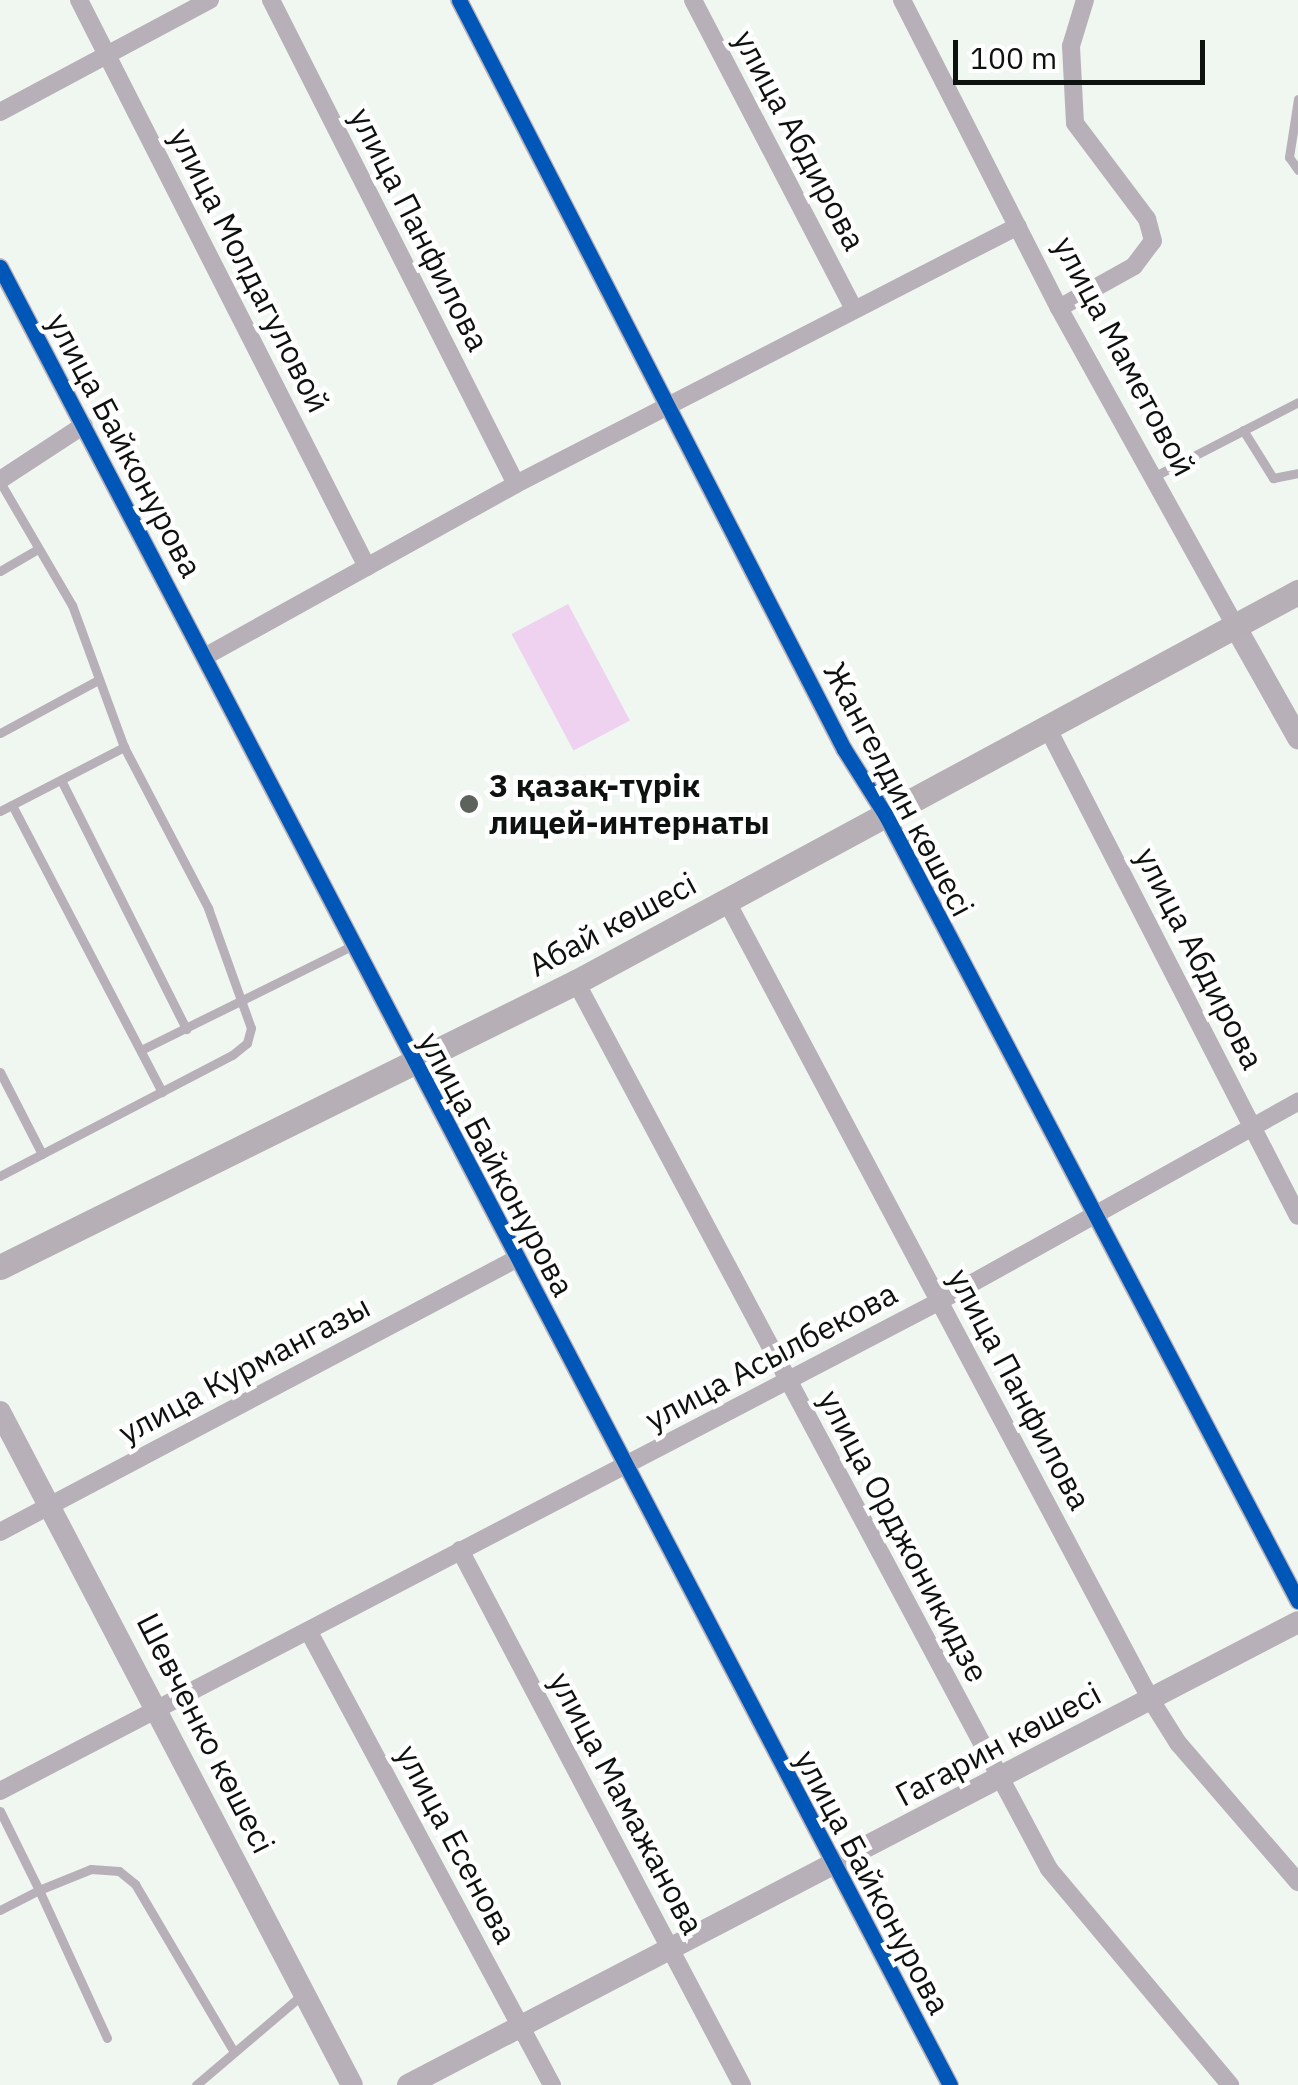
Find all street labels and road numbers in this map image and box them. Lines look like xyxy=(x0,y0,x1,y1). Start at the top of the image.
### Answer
street label: улица Абдирова xyxy=(726,23,874,257)
street label: улица Панфилова xyxy=(342,101,498,357)
street label: улица Молдагуловой xyxy=(162,121,338,419)
street label: улица Маметовой xyxy=(1046,230,1204,482)
street label: улица Байконурова xyxy=(39,306,211,584)
street label: Жангелдин көшесі xyxy=(816,655,982,923)
street label: улица Абдирова xyxy=(1128,841,1272,1075)
street label: Абай көшесі xyxy=(522,864,702,984)
street label: улица Байконурова xyxy=(411,1025,583,1303)
street label: улица Панфилова xyxy=(940,1262,1100,1516)
street label: улица Асылбекова xyxy=(639,1273,903,1439)
street label: улица Курмангазы xyxy=(112,1287,376,1451)
street label: улица Орджоникидзе xyxy=(811,1383,997,1689)
street label: Шевченко көшесі xyxy=(129,1607,283,1859)
street label: улица Мамажанова xyxy=(542,1665,712,1941)
street label: Гагарин көшесі xyxy=(889,1674,1107,1814)
street label: улица Есенова xyxy=(389,1738,525,1950)
street label: улица Байконурова xyxy=(787,1743,959,2021)

